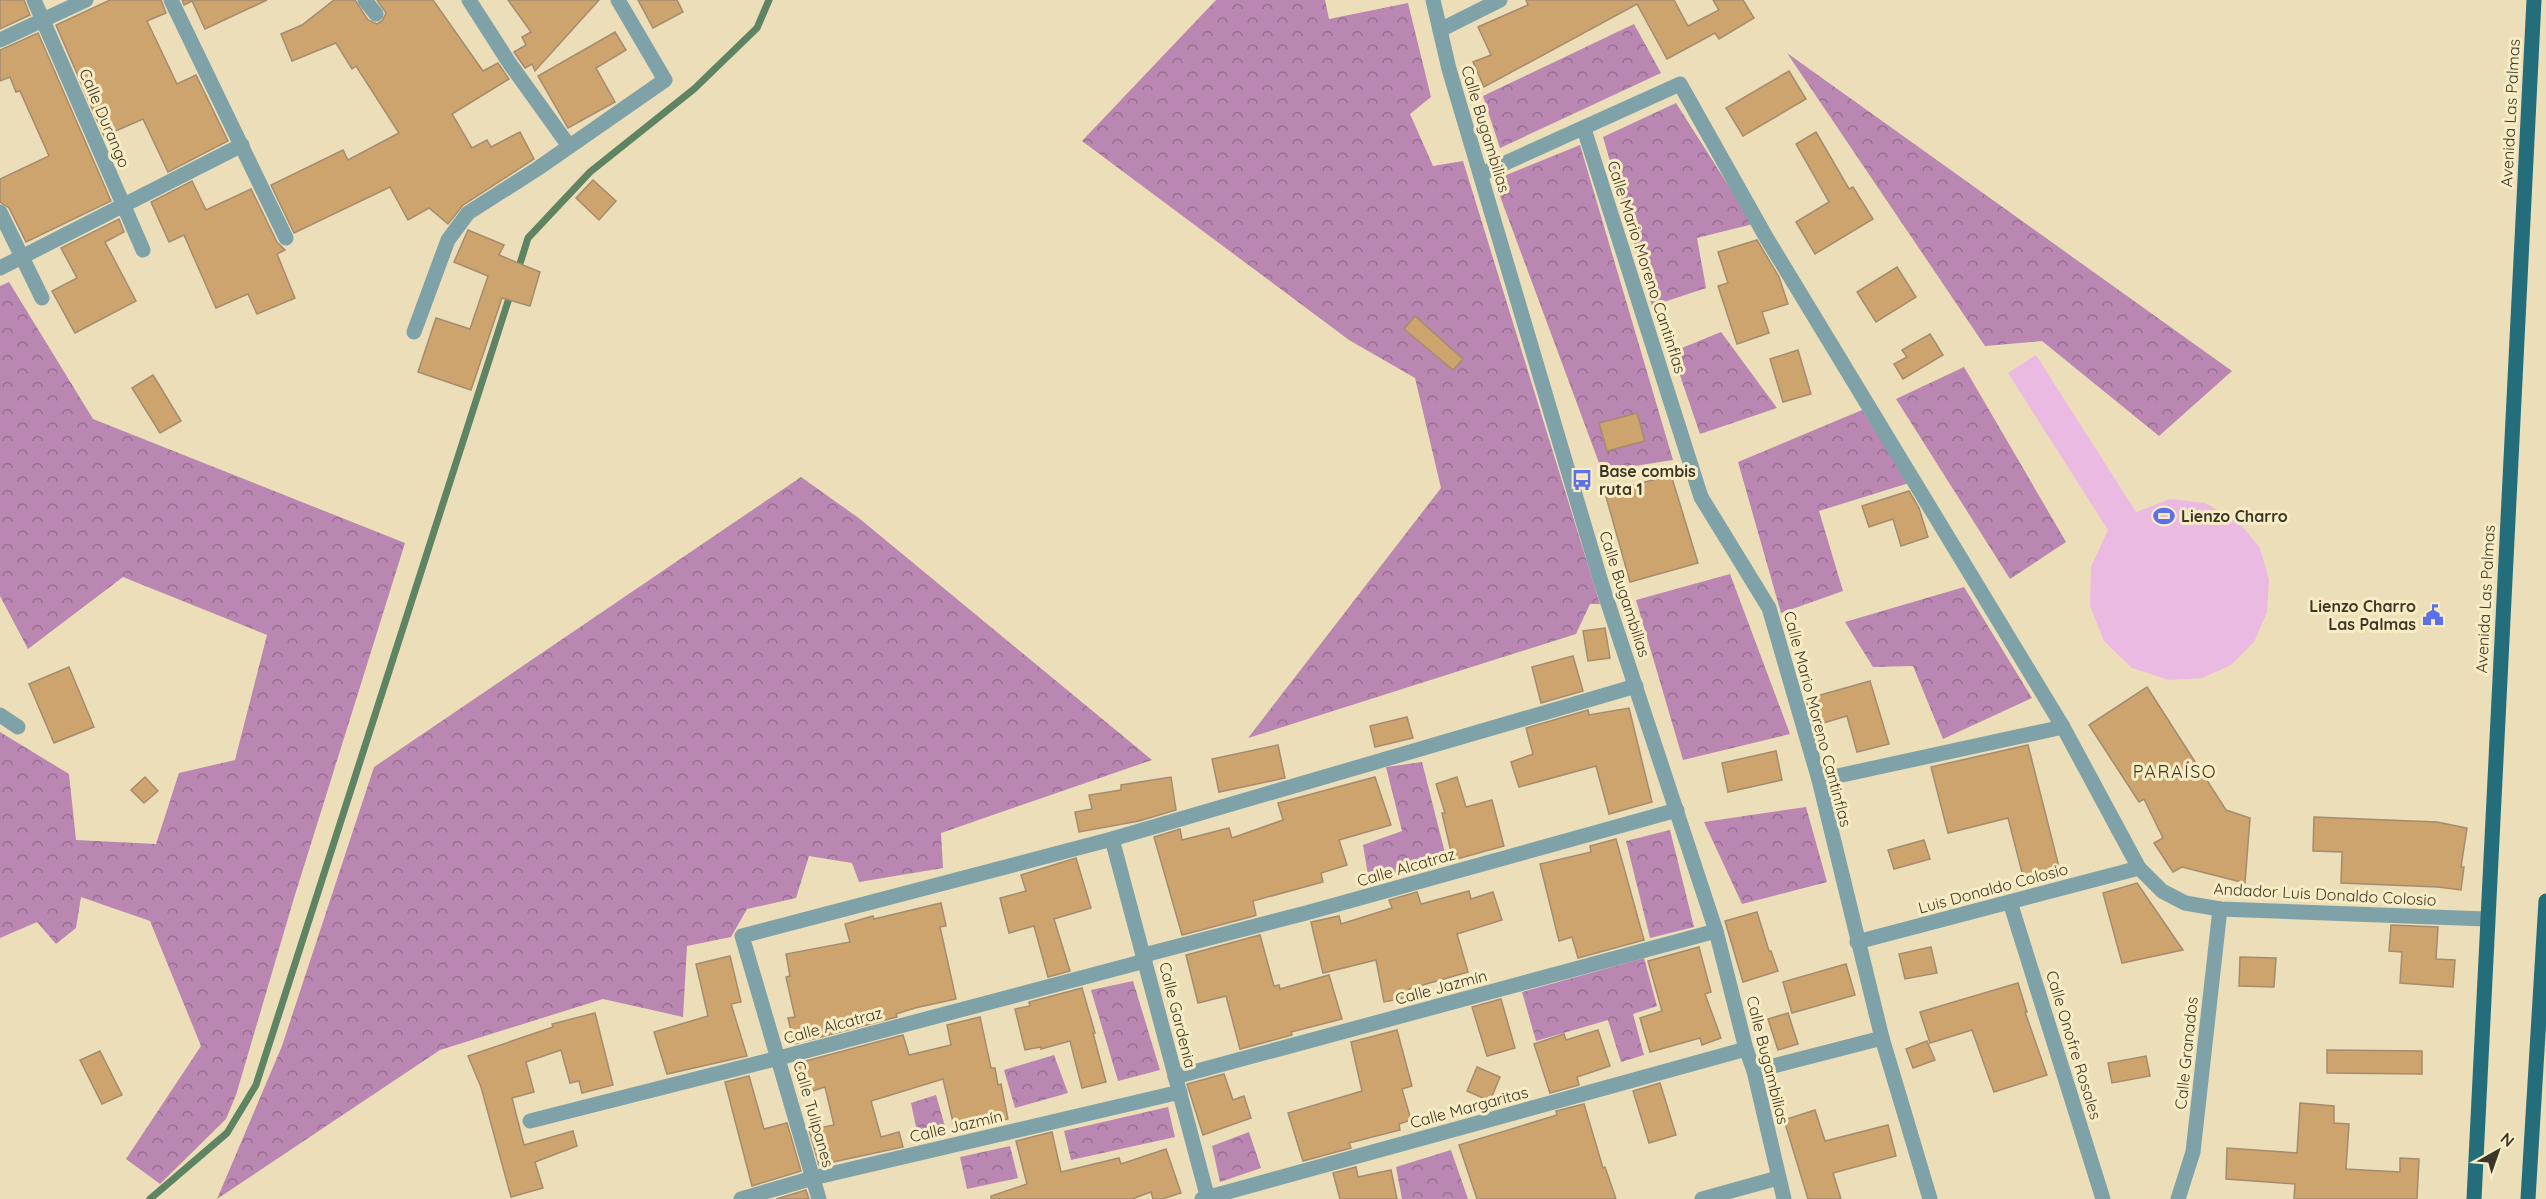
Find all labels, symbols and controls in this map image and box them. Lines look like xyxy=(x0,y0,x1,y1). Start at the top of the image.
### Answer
street label: Avenida Las Palmas xyxy=(2496,38,2524,188)
street label: Calle Bugambilias xyxy=(1457,63,1515,195)
street label: Calle Durango xyxy=(75,65,135,171)
street label: Calle Mario Moreno Cantinflas xyxy=(1603,158,1691,376)
place label: Base combis ruta 1 xyxy=(1599,461,1696,499)
bus stop icon: Base combis ruta 1 xyxy=(1570,468,1594,492)
sports icon: Lienzo Charro xyxy=(2152,504,2176,528)
place label: Lienzo Charro xyxy=(2181,506,2288,526)
street label: Avenida Las Palmas xyxy=(2471,524,2499,674)
street label: Calle Bugambilias xyxy=(1595,528,1655,660)
place label: Lienzo Charro Las Palmas xyxy=(2309,596,2416,634)
public building icon: Lienzo Charro Las Palmas xyxy=(2421,603,2445,627)
street label: Calle Mario Moreno Cantinflas xyxy=(1780,609,1856,829)
district label: PARAÍSO xyxy=(2133,760,2217,783)
street label: Calle Alcatraz xyxy=(1355,843,1457,891)
street label: Luis Donaldo Colosio xyxy=(1916,858,2070,918)
street label: Andador Luis Donaldo Colosio xyxy=(2213,878,2437,910)
street label: Calle Gardenia xyxy=(1155,960,1201,1070)
street label: Calle Jazmín xyxy=(1393,965,1489,1009)
street label: Calle Onofre Rosales xyxy=(2042,968,2106,1122)
street label: Calle Bugambilias xyxy=(1742,994,1794,1126)
street label: Calle Granados xyxy=(2170,996,2202,1110)
street label: Calle Alcatraz xyxy=(781,1002,885,1048)
street label: Calle Tulipanes xyxy=(789,1058,839,1170)
street label: Calle Margaritas xyxy=(1408,1082,1530,1132)
street label: Calle Jazmín xyxy=(908,1106,1004,1146)
north arrow xyxy=(2468,1121,2528,1181)
text: N xyxy=(2497,1128,2519,1151)

